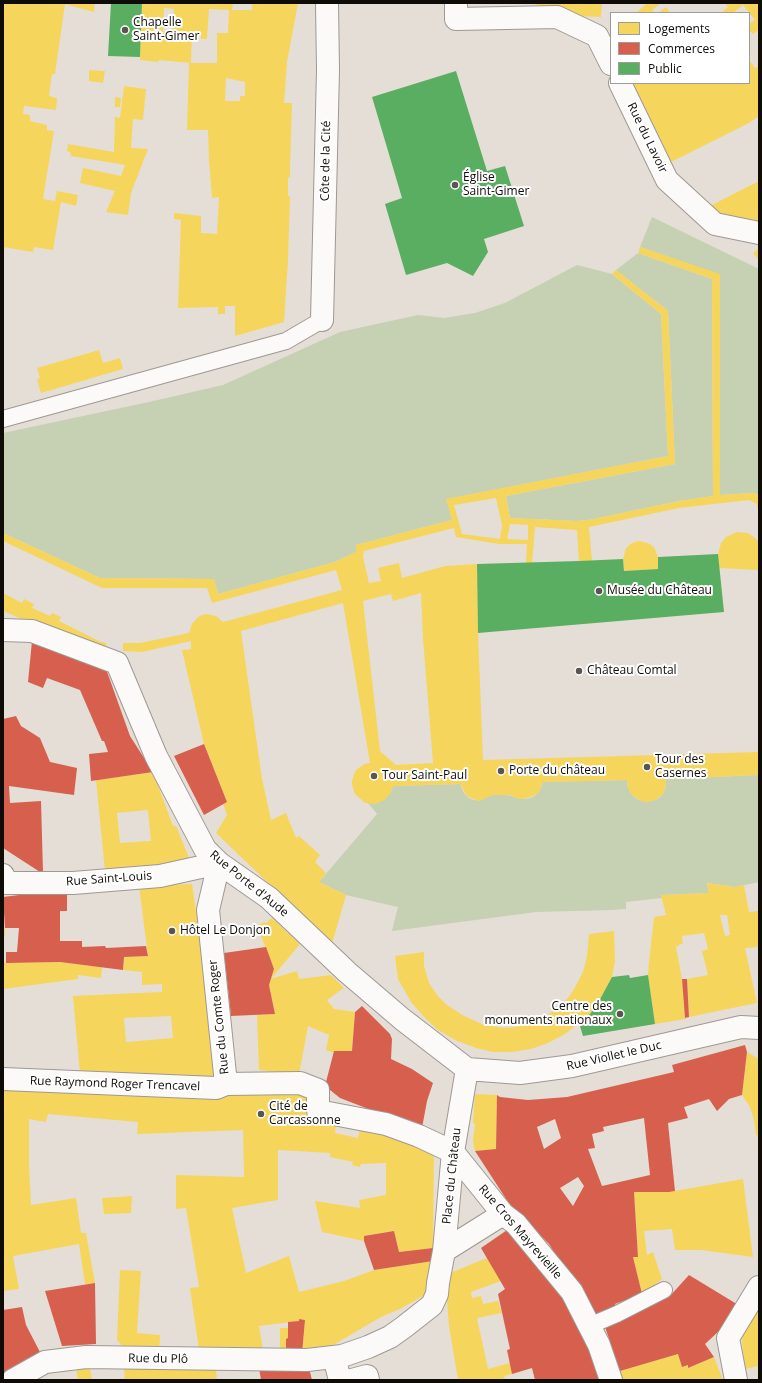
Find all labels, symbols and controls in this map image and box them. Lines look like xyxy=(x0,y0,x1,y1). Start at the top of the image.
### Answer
legend xyxy=(610,12,750,84)
place label: Chapelle Saint-Gimer xyxy=(133,16,199,44)
text: Logements xyxy=(648,20,710,37)
marker: Chapelle Saint-Gimer xyxy=(120,25,130,35)
text: Commerces xyxy=(648,40,715,57)
text: Public xyxy=(648,60,682,77)
street label: Rue du Lavoir xyxy=(624,100,670,176)
street label: Côte de la Cité xyxy=(318,121,334,201)
place label: Église Saint-Gimer xyxy=(463,171,529,199)
marker: Église Saint-Gimer xyxy=(450,180,460,190)
place label: Musée du Château xyxy=(607,584,712,598)
marker: Musée du Château xyxy=(594,586,604,596)
place label: Château Comtal xyxy=(587,664,677,678)
marker: Château Comtal xyxy=(574,666,584,676)
place label: Tour des Casernes xyxy=(655,753,706,781)
marker: Tour des Casernes xyxy=(642,762,652,772)
place label: Porte du château xyxy=(509,764,605,778)
marker: Porte du château xyxy=(496,766,506,776)
place label: Tour Saint-Paul xyxy=(382,769,467,783)
marker: Tour Saint-Paul xyxy=(369,771,379,781)
street label: Rue Porte d'Aude xyxy=(207,848,291,920)
street label: Rue Saint-Louis xyxy=(66,869,152,889)
place label: Hôtel Le Donjon xyxy=(180,924,270,938)
marker: Hôtel Le Donjon xyxy=(167,926,177,936)
street label: Rue du Comte Roger xyxy=(206,959,232,1075)
place label: Centre des monuments nationaux xyxy=(484,1000,612,1028)
marker: Centre des monuments nationaux xyxy=(615,1009,625,1019)
street label: Rue Viollet le Duc xyxy=(565,1038,663,1074)
street label: Rue Raymond Roger Trencavel xyxy=(30,1074,200,1094)
place label: Cité de Carcassonne xyxy=(269,1100,341,1128)
marker: Cité de Carcassonne xyxy=(256,1109,266,1119)
street label: Place du Château xyxy=(440,1127,464,1225)
street label: Rue Cros Mayrevieille xyxy=(475,1182,565,1282)
street label: Rue du Plô xyxy=(128,1351,188,1367)

